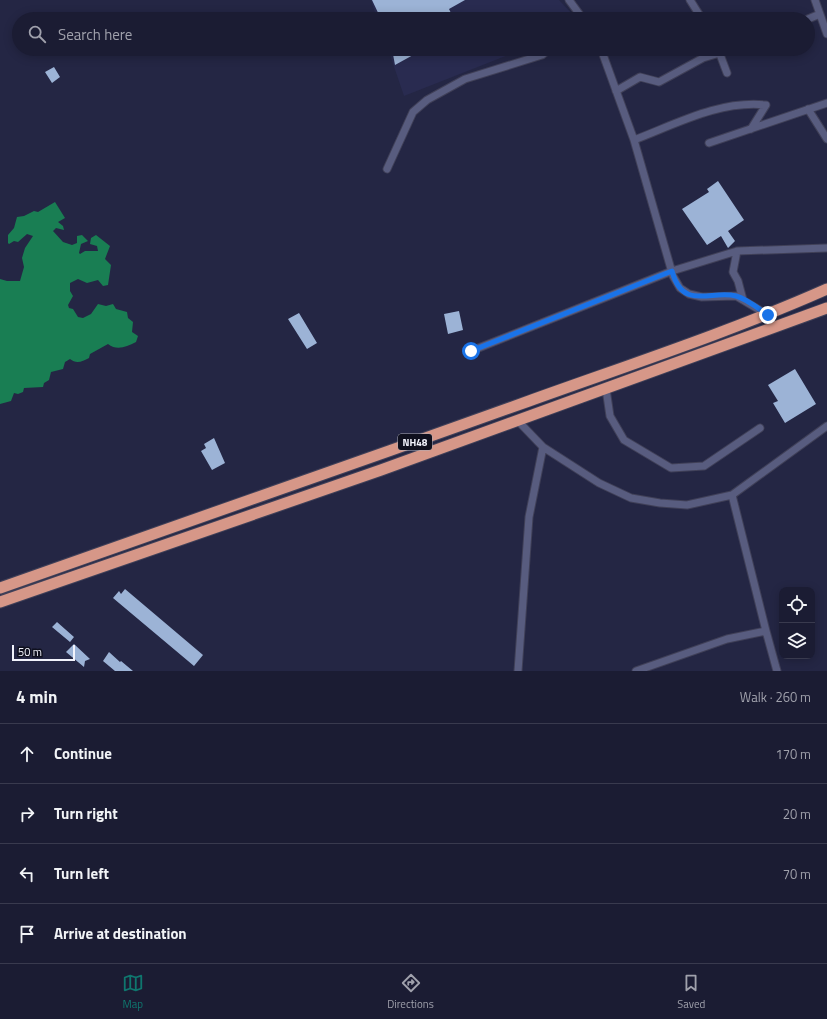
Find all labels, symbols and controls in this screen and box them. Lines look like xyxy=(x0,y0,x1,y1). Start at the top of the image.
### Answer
search box xyxy=(12,12,815,56)
icon: search xyxy=(26,23,48,45)
text: Search here xyxy=(58,23,132,46)
route end xyxy=(759,306,777,324)
route start xyxy=(462,342,480,360)
road number: NH48 xyxy=(398,434,432,450)
map controls xyxy=(779,587,815,659)
button: locate xyxy=(779,587,815,623)
button: layers xyxy=(779,623,815,659)
scale bar xyxy=(12,643,75,662)
text: 50 m xyxy=(18,644,42,660)
text: 4 min xyxy=(16,684,57,710)
text: Walk · 260 m xyxy=(740,687,811,707)
text: Continue xyxy=(54,742,112,765)
icon: ahead xyxy=(16,743,38,765)
text: 170 m xyxy=(775,744,811,764)
text: Turn right xyxy=(54,802,118,825)
icon: right xyxy=(16,803,38,825)
text: 20 m xyxy=(783,804,811,824)
text: Turn left xyxy=(54,862,109,885)
icon: left xyxy=(16,863,38,885)
text: 70 m xyxy=(783,864,811,884)
text: Arrive at destination xyxy=(54,922,187,945)
icon: arrive xyxy=(16,923,38,945)
tab: Map xyxy=(122,972,144,1012)
tab: Directions xyxy=(387,972,434,1012)
tab: Saved xyxy=(677,972,705,1012)

